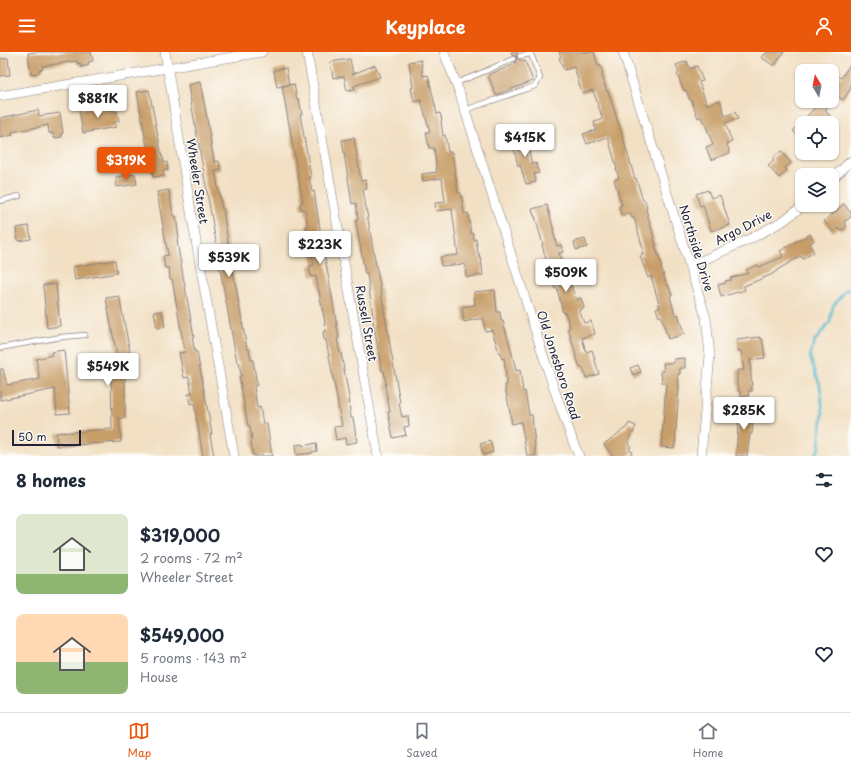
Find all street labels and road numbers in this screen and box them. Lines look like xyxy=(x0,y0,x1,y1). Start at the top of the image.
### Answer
street label: Wheeler Street xyxy=(182,137,214,225)
street label: Northside Drive xyxy=(675,202,719,294)
street label: Argo Drive xyxy=(711,205,775,249)
street label: Russell Street xyxy=(351,283,383,363)
street label: Old Jonesboro Road xyxy=(533,308,585,422)

